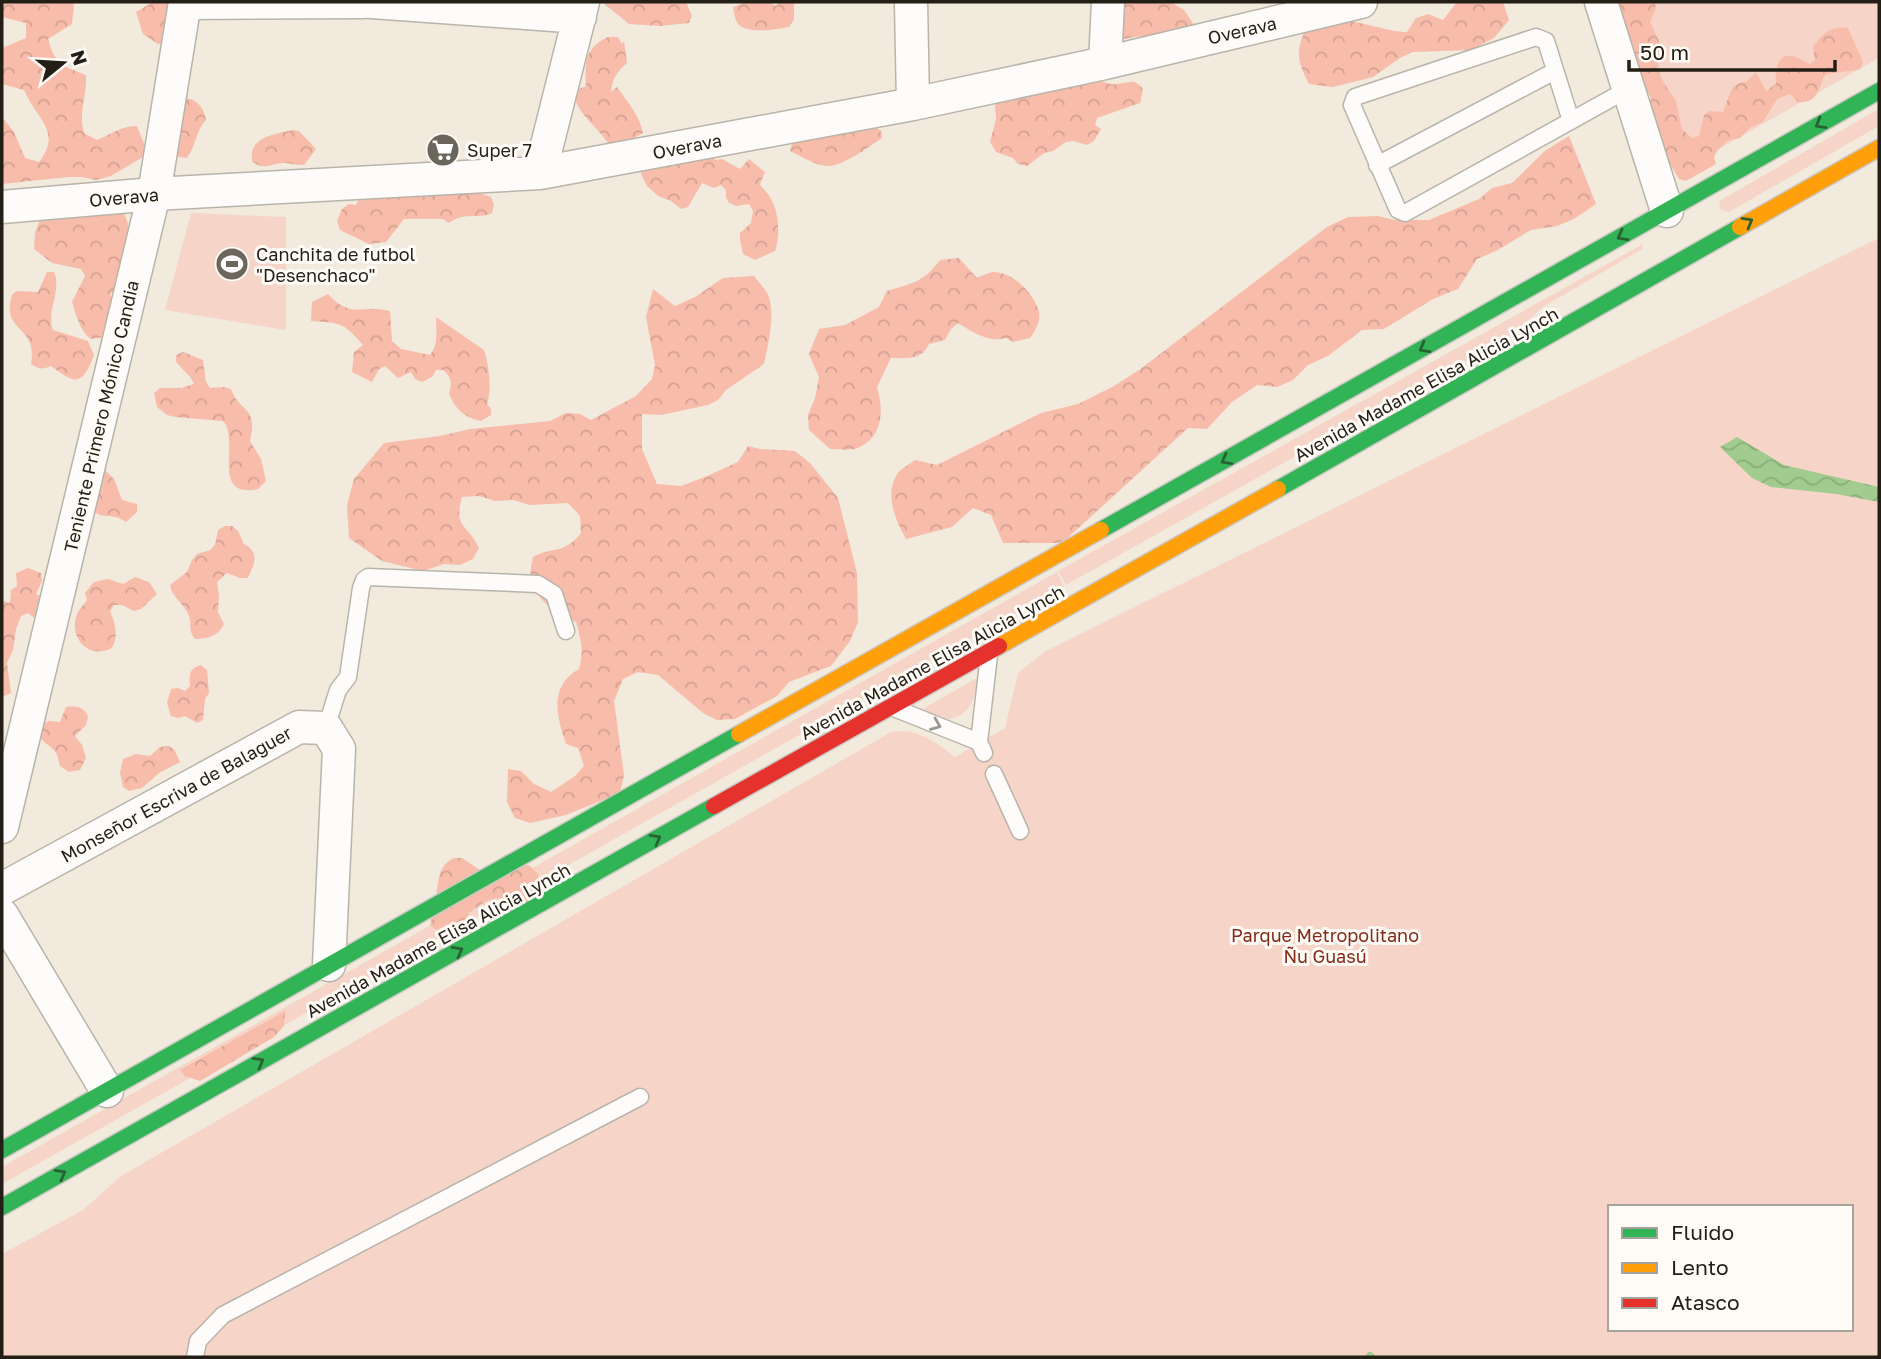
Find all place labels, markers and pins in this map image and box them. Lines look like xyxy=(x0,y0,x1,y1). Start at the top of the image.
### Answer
supermarket icon: Super 7 xyxy=(424,131,462,169)
place label: Super 7 xyxy=(467,139,532,161)
place label: Canchita de futbol "Desenchaco" xyxy=(256,243,416,286)
sports icon: Canchita de futbol "Desenchaco" xyxy=(213,245,251,283)

